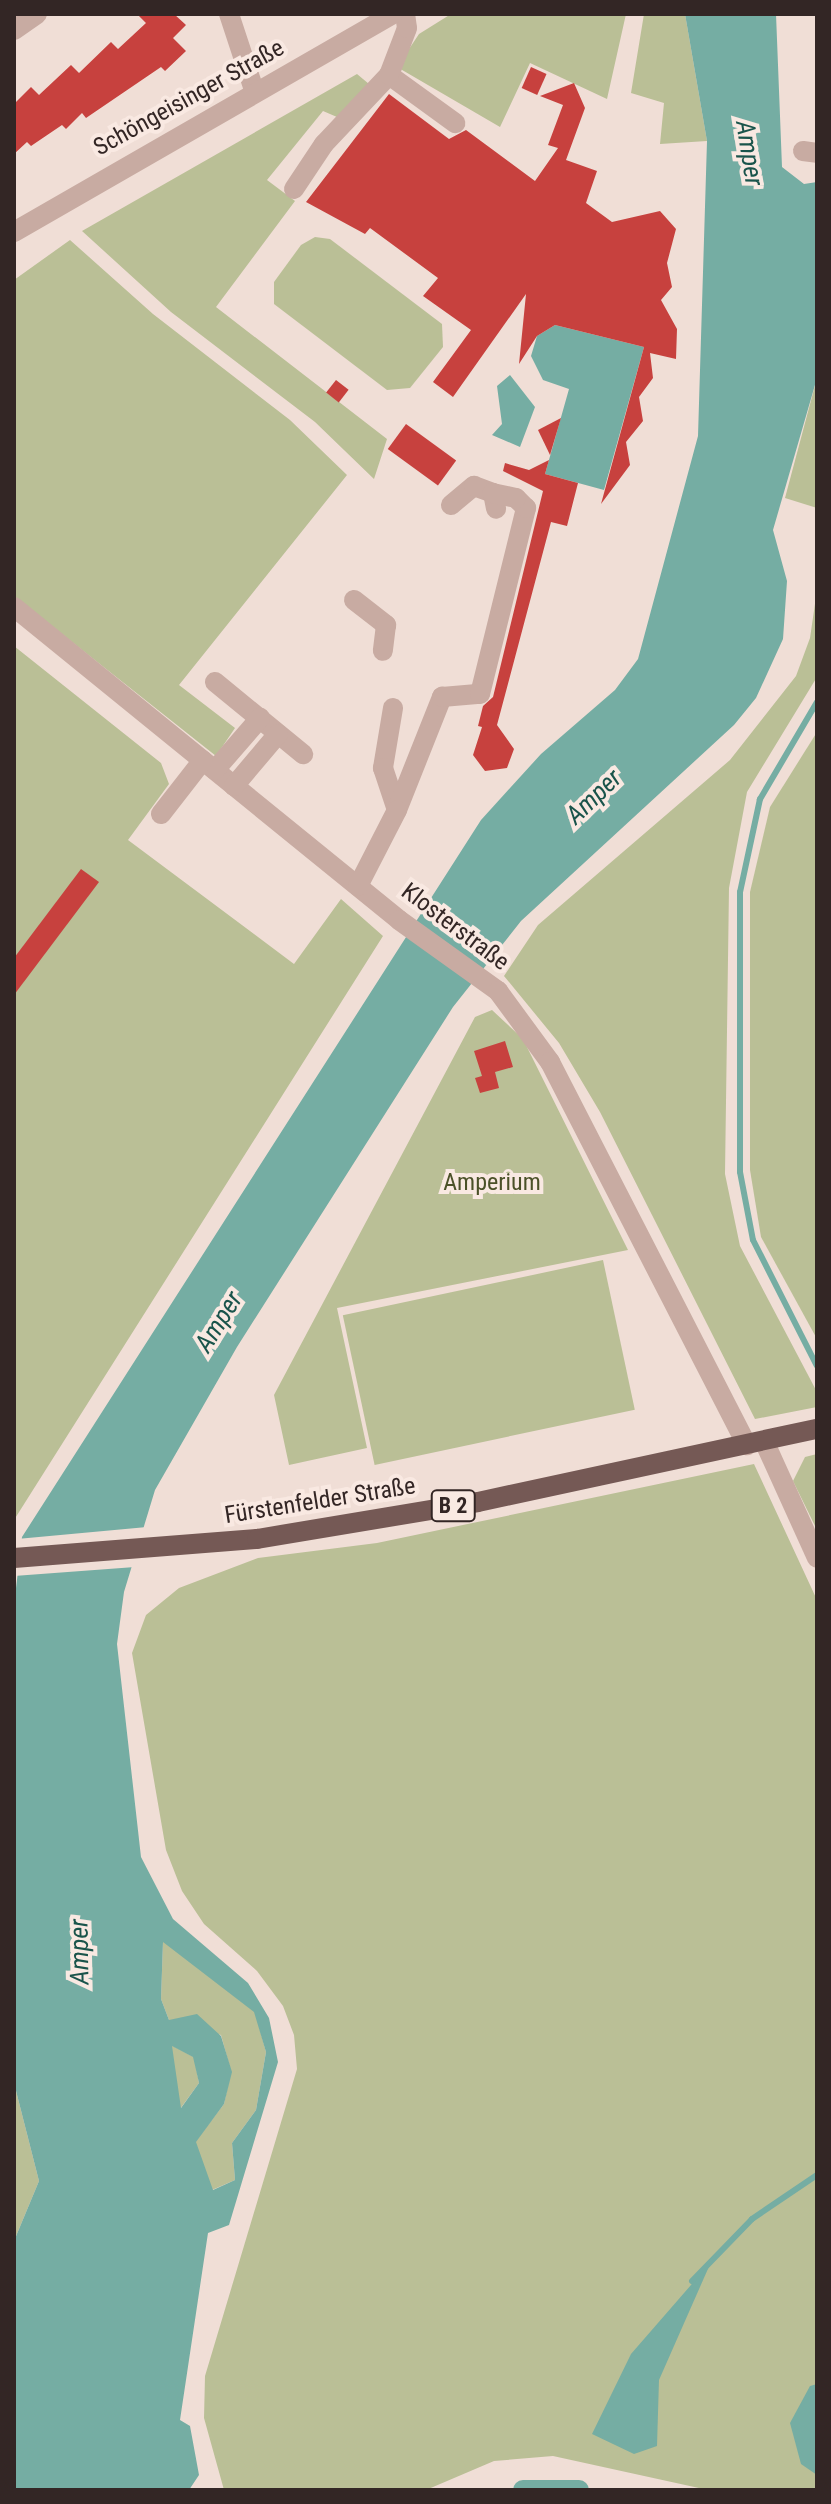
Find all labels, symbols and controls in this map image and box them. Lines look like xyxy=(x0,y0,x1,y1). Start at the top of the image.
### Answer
street label: Schöngeisinger Straße xyxy=(89,34,289,162)
water label: Amper xyxy=(728,118,770,188)
water label: Amper xyxy=(560,763,628,831)
street label: Klosterstraße xyxy=(395,877,515,977)
park label: Amperium xyxy=(443,1169,541,1197)
water label: Amper xyxy=(188,1286,250,1358)
street label: Fürstenfelder Straße xyxy=(223,1472,417,1530)
road number: B 2 xyxy=(429,1488,477,1524)
water label: Amper xyxy=(64,1919,96,1985)

